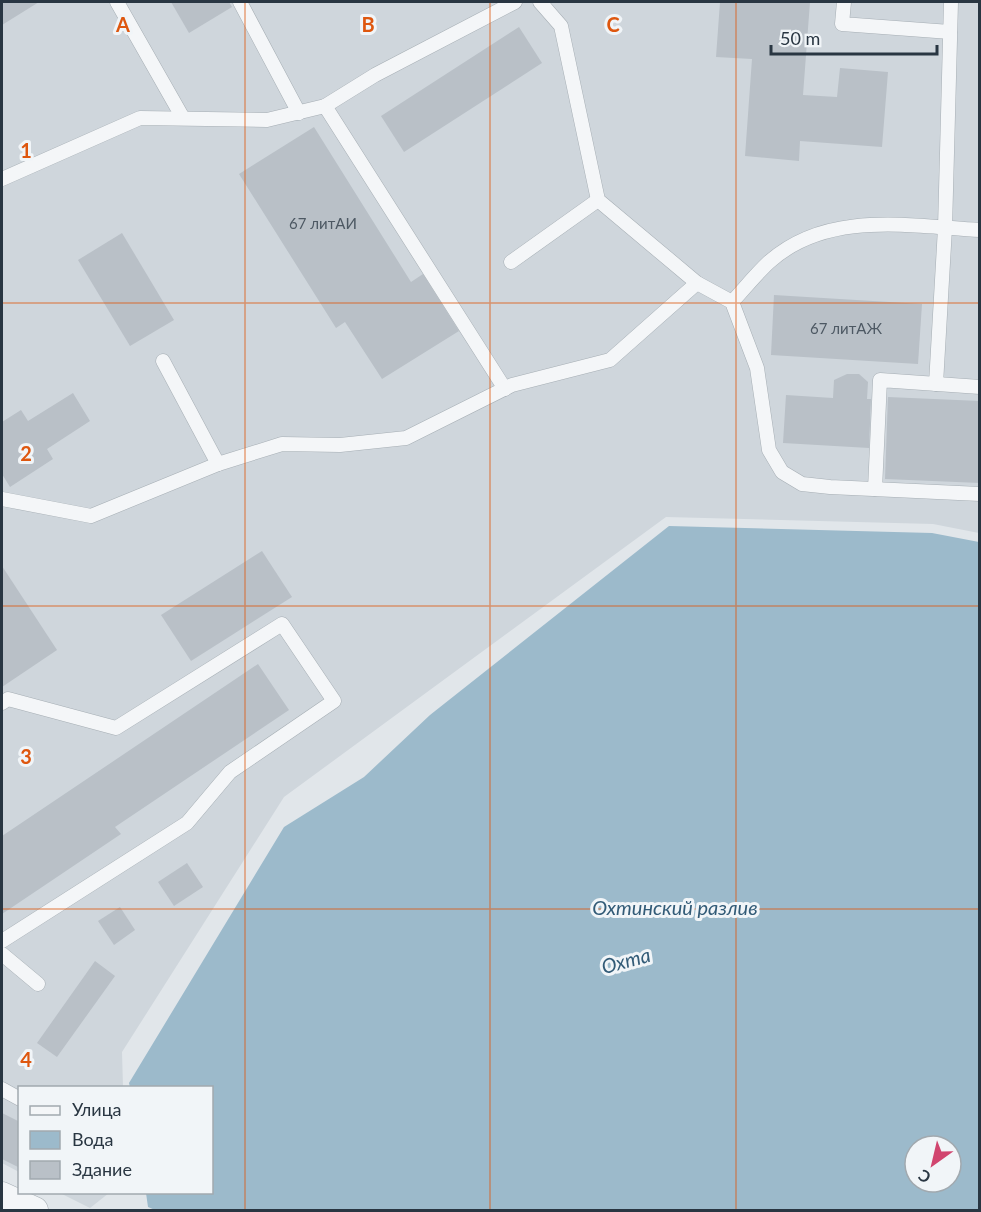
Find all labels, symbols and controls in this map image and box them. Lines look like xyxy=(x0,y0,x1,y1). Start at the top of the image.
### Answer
text: A xyxy=(115,12,130,36)
text: B xyxy=(361,12,375,36)
text: C xyxy=(606,12,620,36)
scale bar xyxy=(771,18,938,56)
text: 50 m xyxy=(780,27,820,49)
text: 1 xyxy=(20,138,32,162)
house number: 67 литАИ xyxy=(289,214,357,232)
house number: 67 литАЖ xyxy=(810,319,882,337)
text: 2 xyxy=(20,441,32,465)
text: 3 xyxy=(20,744,32,768)
water label: Охтинский разлив xyxy=(592,895,758,919)
water label: Охта xyxy=(599,942,653,978)
text: 4 xyxy=(20,1047,32,1071)
legend xyxy=(18,1086,213,1194)
text: Улица xyxy=(72,1098,122,1120)
text: Вода xyxy=(72,1128,113,1150)
north arrow xyxy=(903,1134,963,1194)
text: Здание xyxy=(72,1158,132,1180)
text: С xyxy=(914,1166,934,1188)

